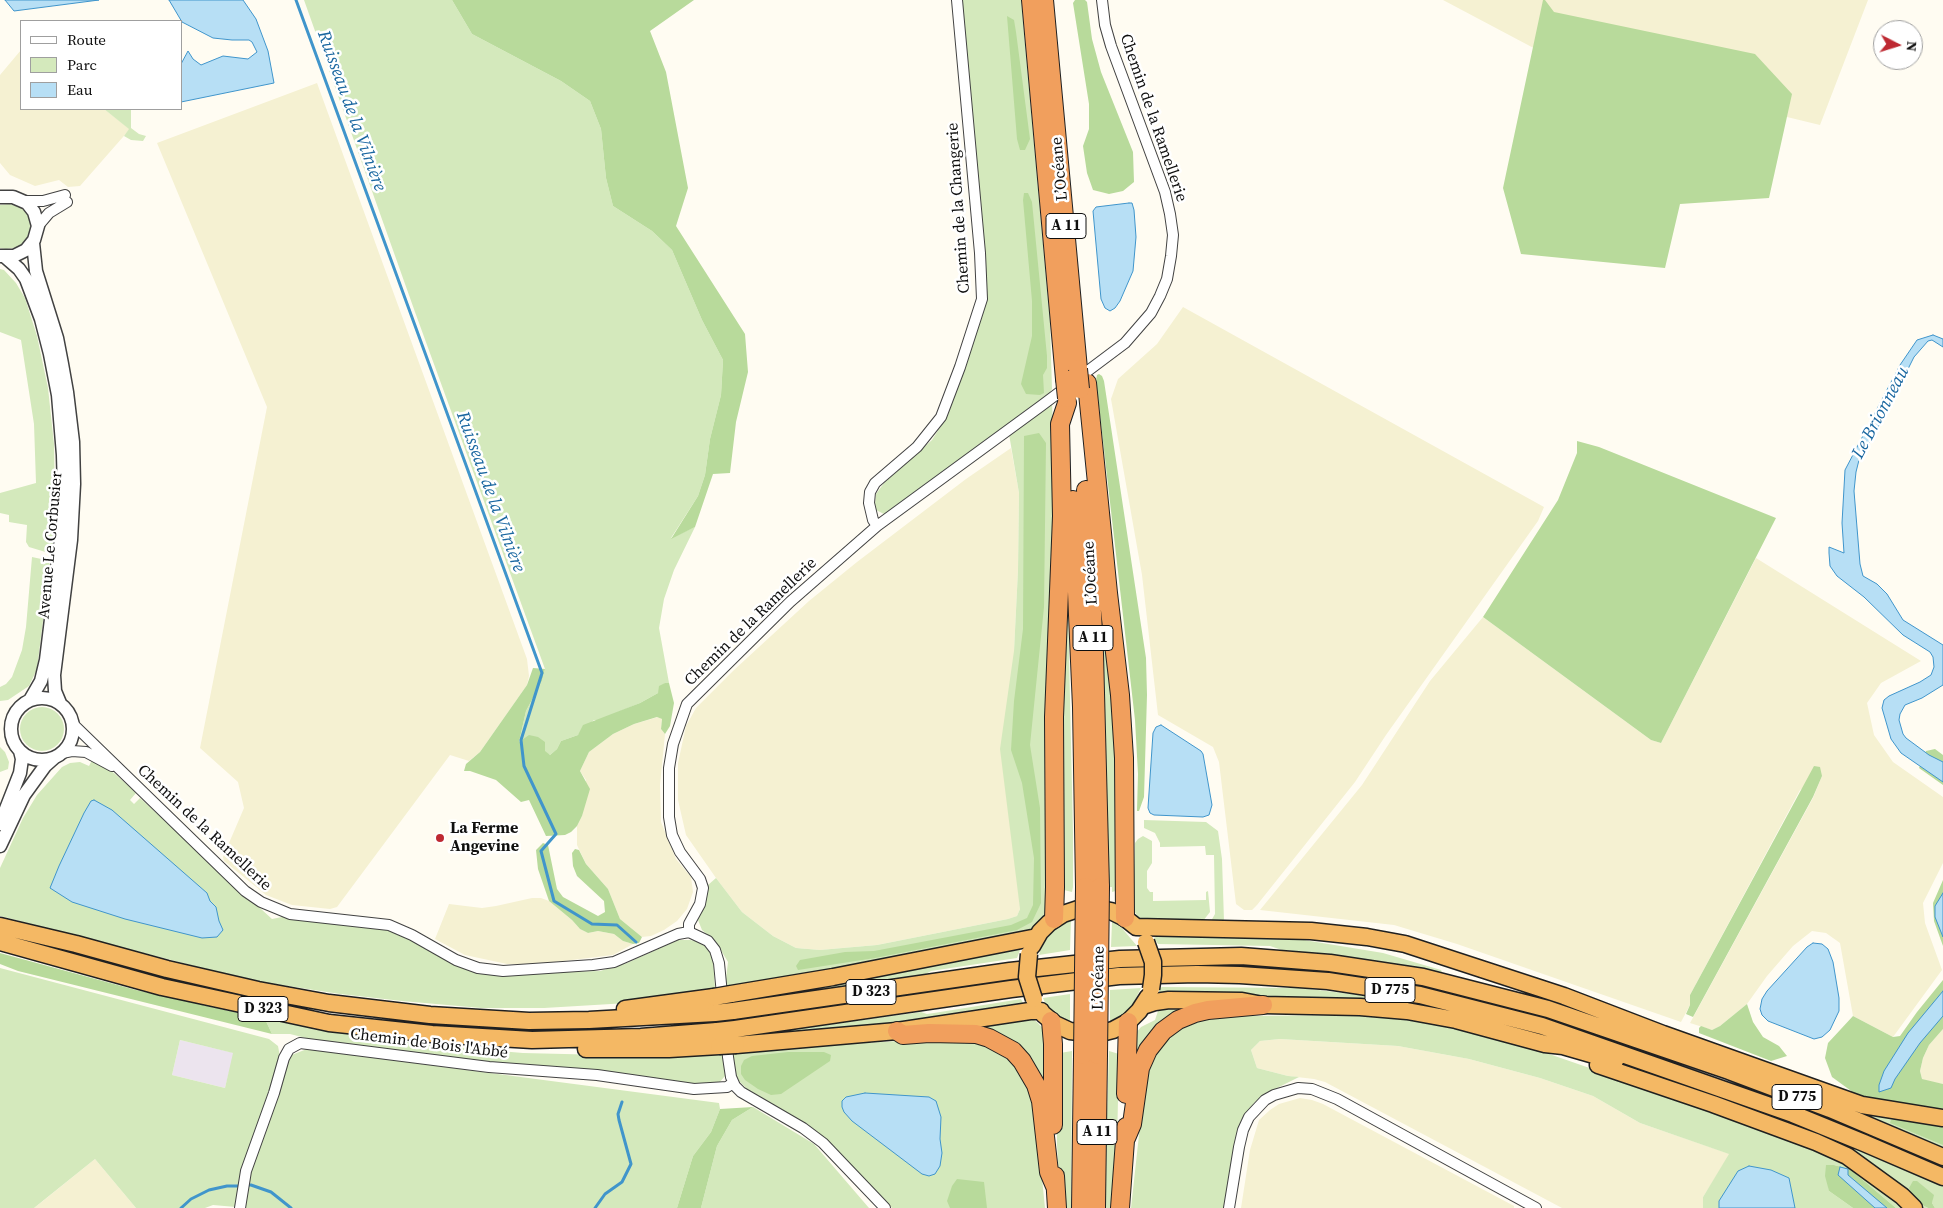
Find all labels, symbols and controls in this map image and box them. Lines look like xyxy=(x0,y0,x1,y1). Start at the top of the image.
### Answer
legend xyxy=(20,20,182,110)
north arrow xyxy=(1873,20,1923,70)
water label: Ruisseau de la Vilnière xyxy=(312,28,390,194)
text: Route xyxy=(67,29,106,50)
street label: Chemin de la Ramellerie xyxy=(1115,32,1191,204)
text: N xyxy=(1902,40,1922,52)
text: Parc xyxy=(67,54,97,75)
text: Eau xyxy=(67,79,92,100)
street label: Chemin de la Changerie xyxy=(943,122,975,294)
street label: L’Océane xyxy=(1048,136,1072,202)
road number: A 11 xyxy=(1046,214,1086,238)
water label: Le Brionneau xyxy=(1848,363,1914,463)
water label: Ruisseau de la Vilnière xyxy=(451,409,529,575)
street label: Avenue Le Corbusier xyxy=(35,470,67,620)
street label: L’Océane xyxy=(1080,540,1102,606)
street label: Chemin de la Ramellerie xyxy=(681,554,821,690)
road number: A 11 xyxy=(1073,626,1113,650)
street label: Chemin de la Ramellerie xyxy=(133,761,275,895)
place label: La Ferme Angevine xyxy=(450,819,519,857)
marker: La Ferme Angevine xyxy=(434,832,446,844)
street label: L’Océane xyxy=(1089,946,1109,1010)
road number: D 775 xyxy=(1365,978,1415,1002)
road number: D 323 xyxy=(846,980,896,1004)
road number: D 323 xyxy=(238,996,288,1022)
street label: Chemin de Bois l'Abbé xyxy=(349,1025,509,1063)
road number: D 775 xyxy=(1772,1084,1822,1110)
road number: A 11 xyxy=(1077,1120,1117,1144)

